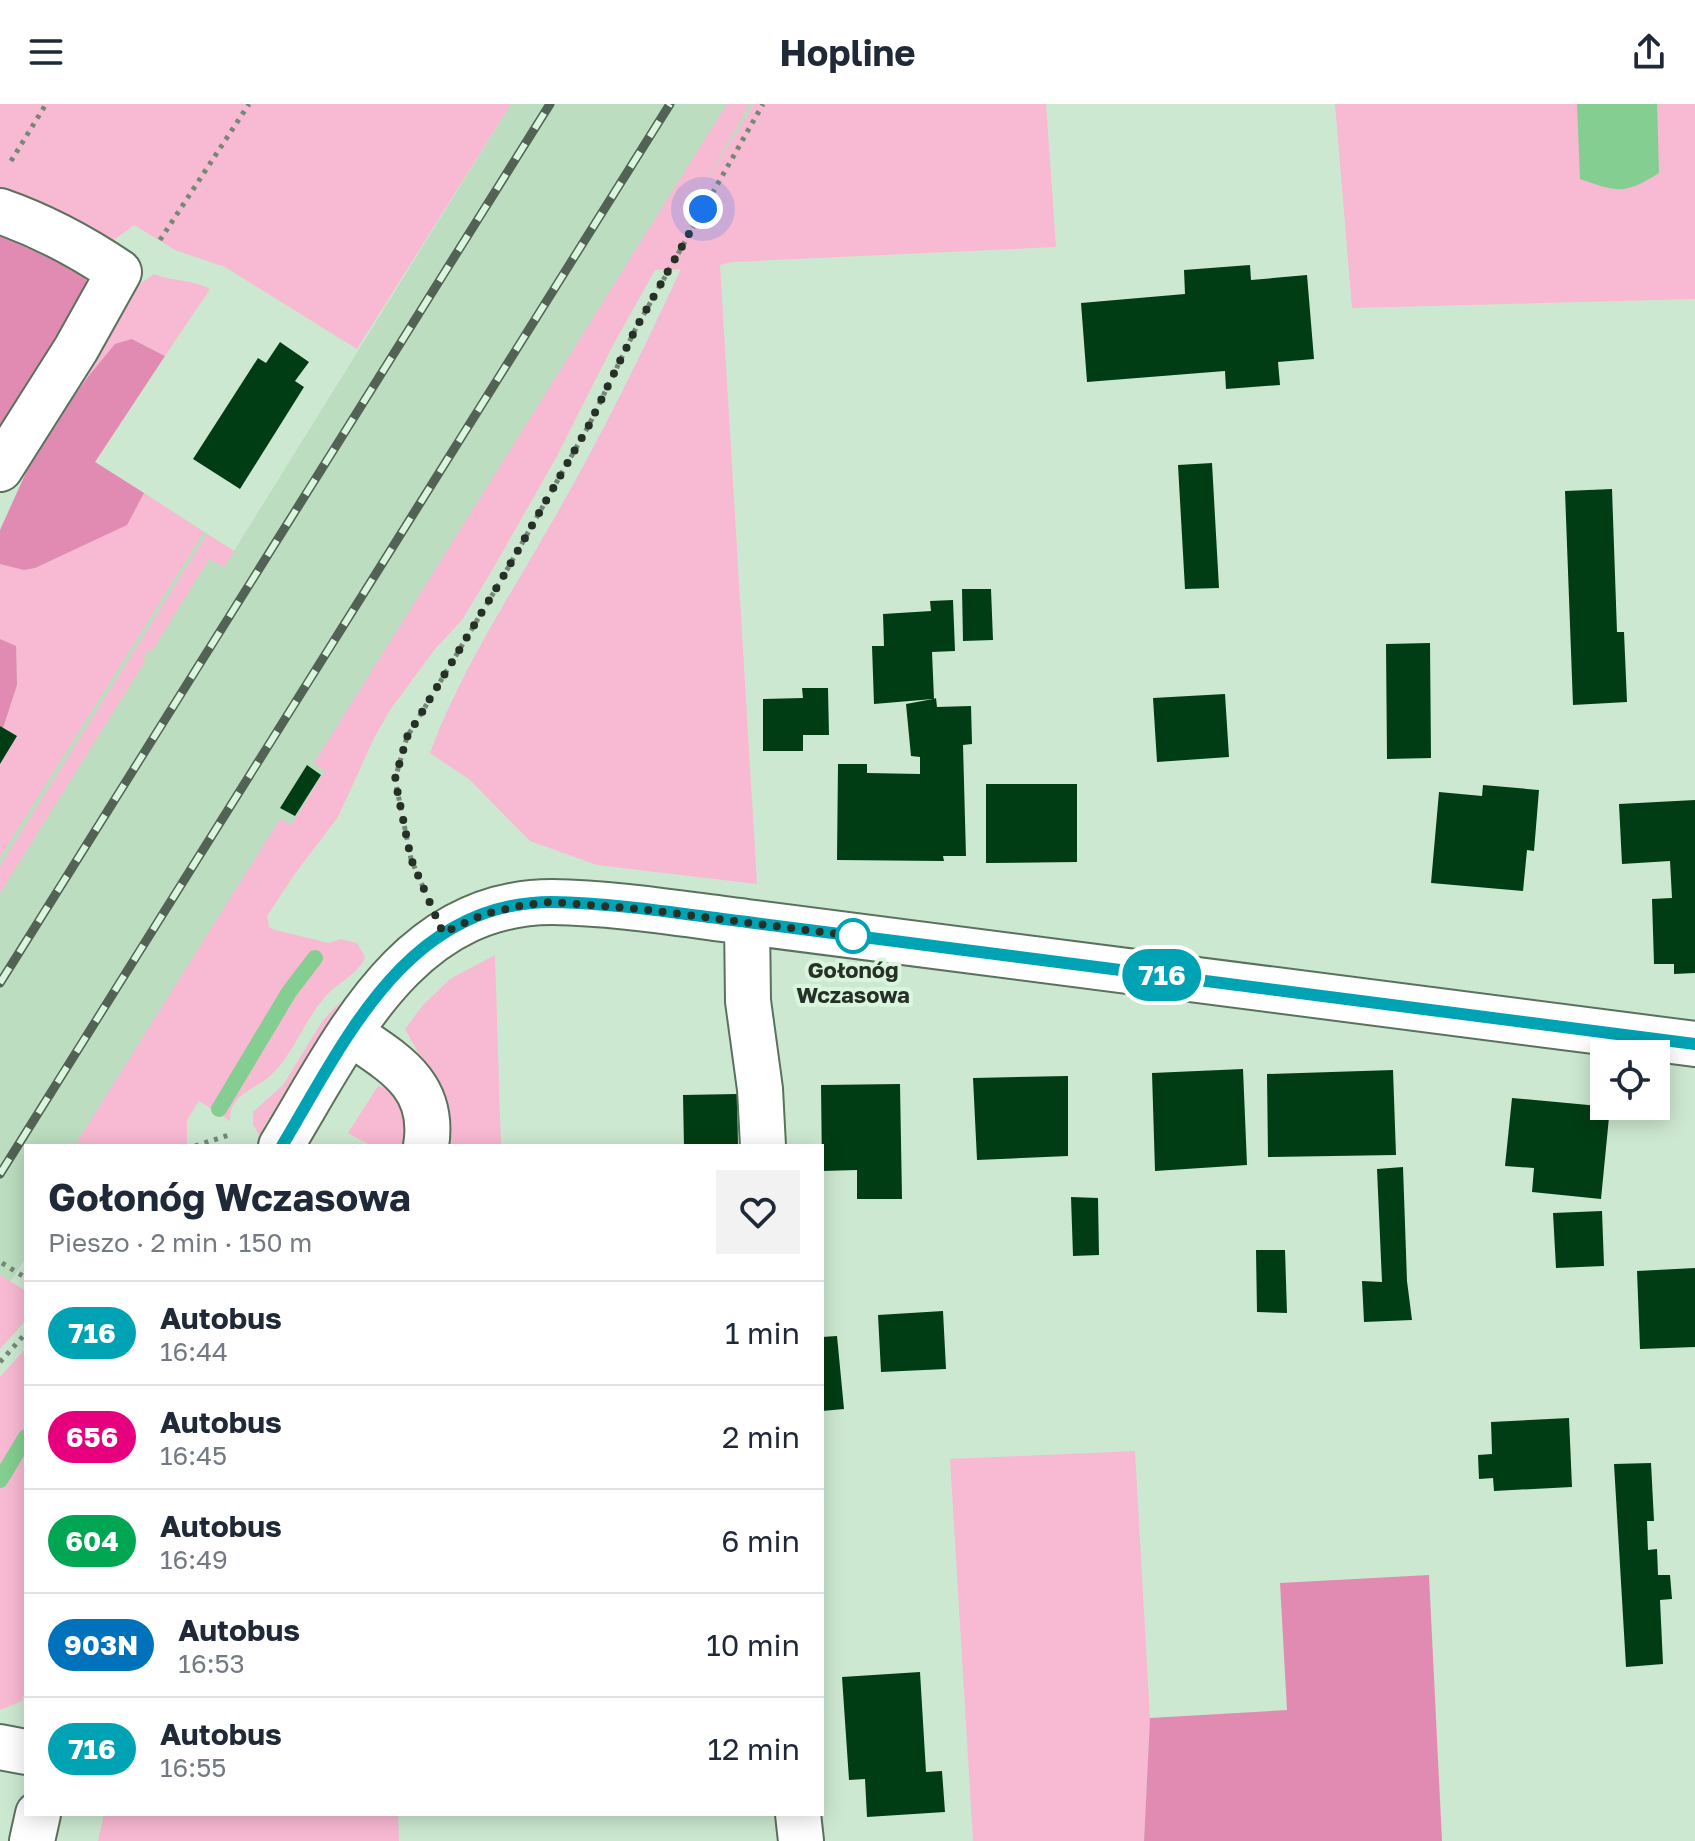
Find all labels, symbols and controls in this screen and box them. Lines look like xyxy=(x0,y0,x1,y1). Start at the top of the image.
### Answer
icon: menu xyxy=(24,30,68,74)
icon: share xyxy=(1627,30,1671,74)
text: Hopline xyxy=(779,31,916,74)
your location xyxy=(683,189,723,229)
marker: Gołonóg Wczasowa xyxy=(836,919,870,953)
line badge: 716 xyxy=(1116,949,1208,1001)
place label: Gołonóg Wczasowa xyxy=(796,956,910,1008)
text: 716 xyxy=(1138,958,1186,991)
map controls xyxy=(1590,1040,1670,1120)
button: locate xyxy=(1590,1040,1670,1120)
button: heart xyxy=(716,1170,800,1254)
text: Gołonóg Wczasowa xyxy=(48,1174,411,1219)
text: Pieszo · 2 min · 150 m xyxy=(48,1227,312,1258)
text: Autobus xyxy=(160,1300,282,1336)
text: 1 min xyxy=(725,1315,800,1351)
text: 716 xyxy=(68,1316,116,1349)
text: 16:44 xyxy=(160,1336,228,1367)
text: Autobus xyxy=(160,1404,282,1440)
text: 2 min xyxy=(722,1419,800,1455)
text: 656 xyxy=(66,1420,118,1453)
text: 16:45 xyxy=(160,1440,227,1471)
text: Autobus xyxy=(160,1508,282,1544)
text: 6 min xyxy=(721,1523,800,1559)
text: 604 xyxy=(65,1524,119,1557)
text: 16:49 xyxy=(160,1544,228,1575)
text: Autobus xyxy=(178,1612,300,1648)
text: 10 min xyxy=(706,1627,800,1663)
text: 903N xyxy=(64,1628,138,1661)
text: 16:53 xyxy=(178,1648,245,1679)
text: Autobus xyxy=(160,1716,282,1752)
text: 12 min xyxy=(708,1731,800,1767)
text: 716 xyxy=(68,1732,116,1765)
text: 16:55 xyxy=(160,1752,226,1783)

